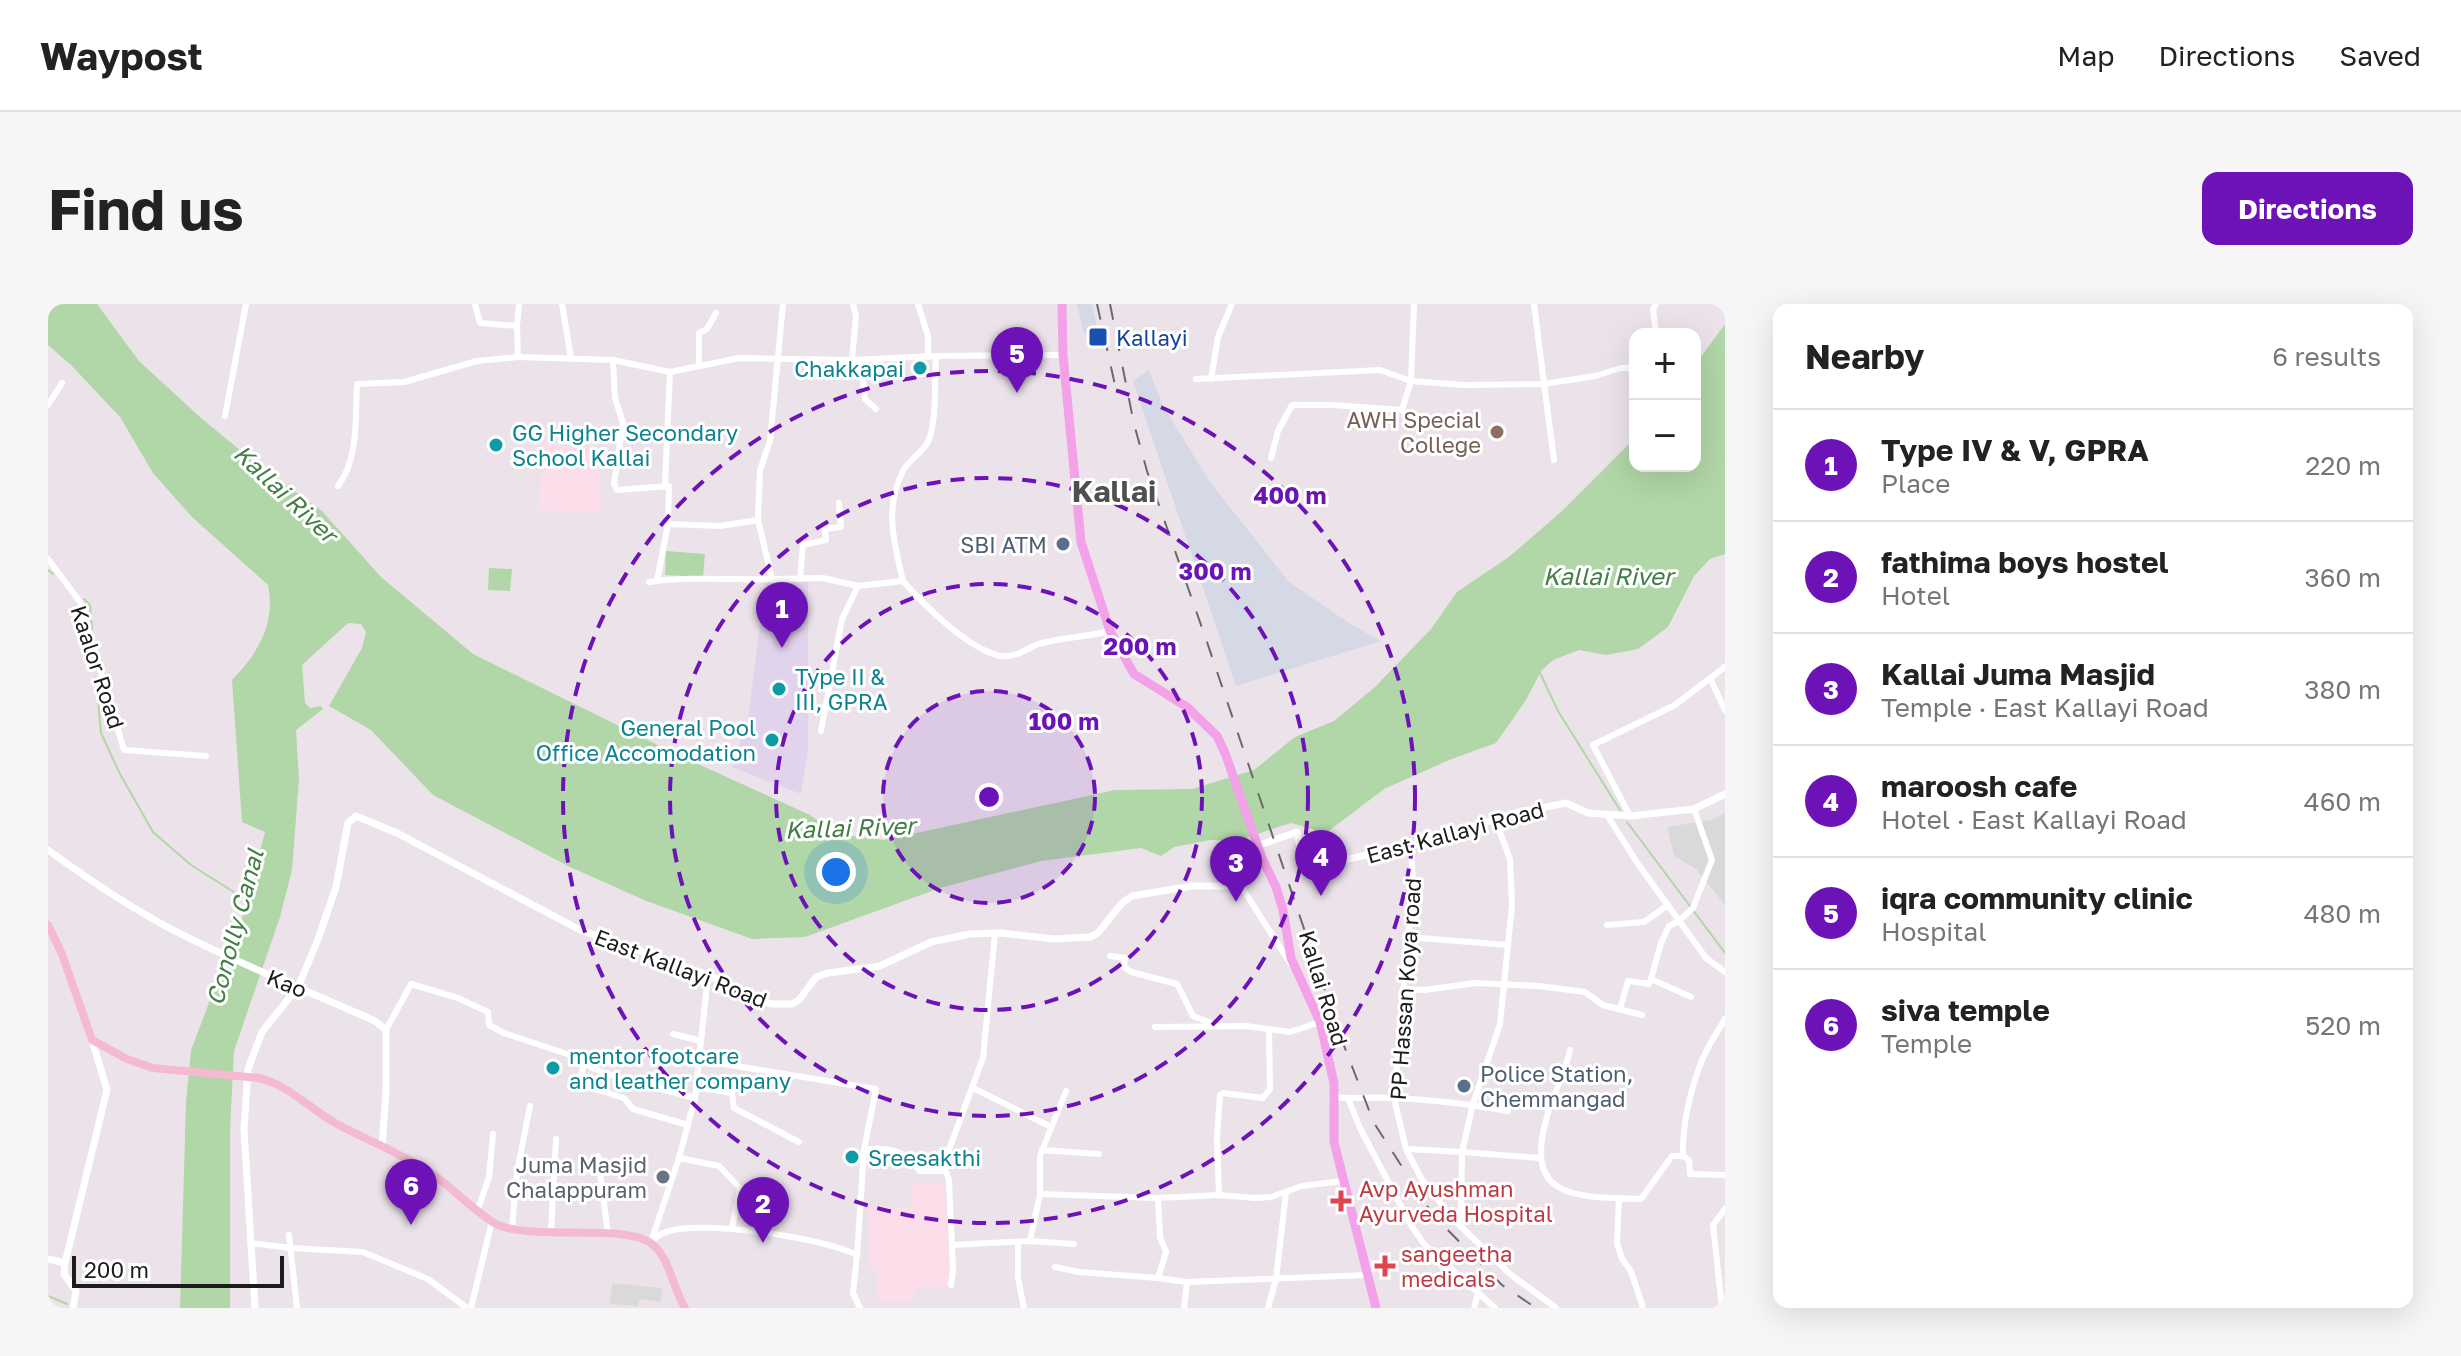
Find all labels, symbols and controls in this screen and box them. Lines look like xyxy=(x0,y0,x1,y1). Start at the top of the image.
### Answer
text: Waypost xyxy=(40,33,203,78)
text: Map xyxy=(2057,39,2114,72)
text: Directions xyxy=(2158,39,2295,72)
text: Saved xyxy=(2339,39,2421,72)
button: Directions xyxy=(2202,172,2413,245)
text: Find us xyxy=(48,175,244,242)
place label: Kallayi xyxy=(1116,324,1188,351)
marker: Kallayi xyxy=(1087,326,1109,348)
pin: 5 xyxy=(991,327,1043,393)
map controls xyxy=(1629,328,1701,472)
button: + xyxy=(1629,328,1701,400)
text: Nearby xyxy=(1805,336,1925,376)
text: 6 results xyxy=(2272,341,2381,372)
place label: Chakkapai xyxy=(794,355,904,382)
marker: Chakkapai xyxy=(911,359,929,377)
button: − xyxy=(1629,400,1701,472)
place label: AWH Special College xyxy=(1347,406,1481,458)
place label: GG Higher Secondary School Kallai xyxy=(512,419,738,471)
marker: AWH Special College xyxy=(1488,423,1506,441)
text: Type IV & V, GPRA xyxy=(1881,432,2149,468)
marker: GG Higher Secondary School Kallai xyxy=(487,436,505,454)
water label: Kallai River xyxy=(228,438,346,550)
text: 1 xyxy=(1824,450,1838,481)
text: 220 m xyxy=(2305,450,2381,481)
text: Place xyxy=(1881,468,1950,499)
district label: Kallai xyxy=(1072,473,1156,509)
text: 400 m xyxy=(1253,480,1327,509)
place label: SBI ATM xyxy=(960,531,1047,558)
marker: SBI ATM xyxy=(1054,535,1072,553)
text: fathima boys hostel xyxy=(1881,544,2169,580)
text: 300 m xyxy=(1179,556,1251,585)
water label: Kallai River xyxy=(1543,561,1677,590)
text: 2 xyxy=(1823,562,1839,593)
text: 360 m xyxy=(2304,562,2381,593)
text: Hotel xyxy=(1881,580,1950,611)
pin: 1 xyxy=(756,582,808,648)
street label: Kaalor Road xyxy=(65,602,131,732)
text: 200 m xyxy=(1104,631,1176,660)
text: Kallai Juma Masjid xyxy=(1881,656,2155,692)
place label: Type II & III, GPRA xyxy=(795,663,888,715)
text: 3 xyxy=(1823,674,1839,705)
text: 380 m xyxy=(2304,674,2381,705)
marker: Type II & III, GPRA xyxy=(770,680,788,698)
text: Temple · East Kallayi Road xyxy=(1881,692,2209,723)
text: 100 m xyxy=(1029,706,1099,735)
place label: General Pool Office Accomodation xyxy=(536,714,756,766)
marker: General Pool Office Accomodation xyxy=(763,731,781,749)
text: maroosh cafe xyxy=(1881,768,2078,804)
centre of rings xyxy=(975,783,1003,811)
text: 4 xyxy=(1823,786,1839,817)
text: 460 m xyxy=(2304,786,2381,817)
street label: East Kallayi Road xyxy=(1363,795,1547,869)
text: Hotel · East Kallayi Road xyxy=(1881,804,2187,835)
water label: Kallai River xyxy=(784,810,919,844)
pin: 4 xyxy=(1295,830,1347,896)
pin: 3 xyxy=(1210,836,1262,902)
water label: Conolly Canal xyxy=(199,845,270,1008)
your location xyxy=(816,852,856,892)
street label: PP Hassan Koya road xyxy=(1384,877,1426,1101)
text: iqra community clinic xyxy=(1881,880,2193,916)
text: 5 xyxy=(1823,898,1839,929)
text: 480 m xyxy=(2304,898,2381,929)
text: Hospital xyxy=(1881,916,1987,947)
street label: East Kallayi Road xyxy=(591,923,771,1013)
street label: Kallai Road xyxy=(1294,927,1354,1049)
street label: Kao xyxy=(263,963,311,1003)
text: siva temple xyxy=(1881,992,2050,1028)
text: 6 xyxy=(1823,1010,1839,1041)
text: 520 m xyxy=(2305,1010,2381,1041)
text: Temple xyxy=(1881,1028,1972,1059)
place label: mentor footcare and leather company xyxy=(569,1042,791,1094)
marker: mentor footcare and leather company xyxy=(544,1059,562,1077)
place label: Police Station, Chemmangad xyxy=(1480,1060,1633,1112)
marker: Police Station, Chemmangad xyxy=(1455,1077,1473,1095)
place label: Sreesakthi xyxy=(868,1144,981,1171)
marker: Sreesakthi xyxy=(843,1148,861,1166)
place label: Juma Masjid Chalappuram xyxy=(506,1151,647,1203)
pin: 6 xyxy=(385,1159,437,1225)
marker: Juma Masjid Chalappuram xyxy=(654,1168,672,1186)
place label: Avp Ayushman Ayurveda Hospital xyxy=(1359,1175,1553,1227)
pin: 2 xyxy=(737,1177,789,1243)
marker: Avp Ayushman Ayurveda Hospital xyxy=(1330,1190,1352,1212)
place label: sangeetha medicals xyxy=(1401,1240,1512,1292)
scale bar xyxy=(72,1252,284,1288)
text: 200 m xyxy=(84,1256,149,1283)
marker: sangeetha medicals xyxy=(1376,1257,1394,1275)

